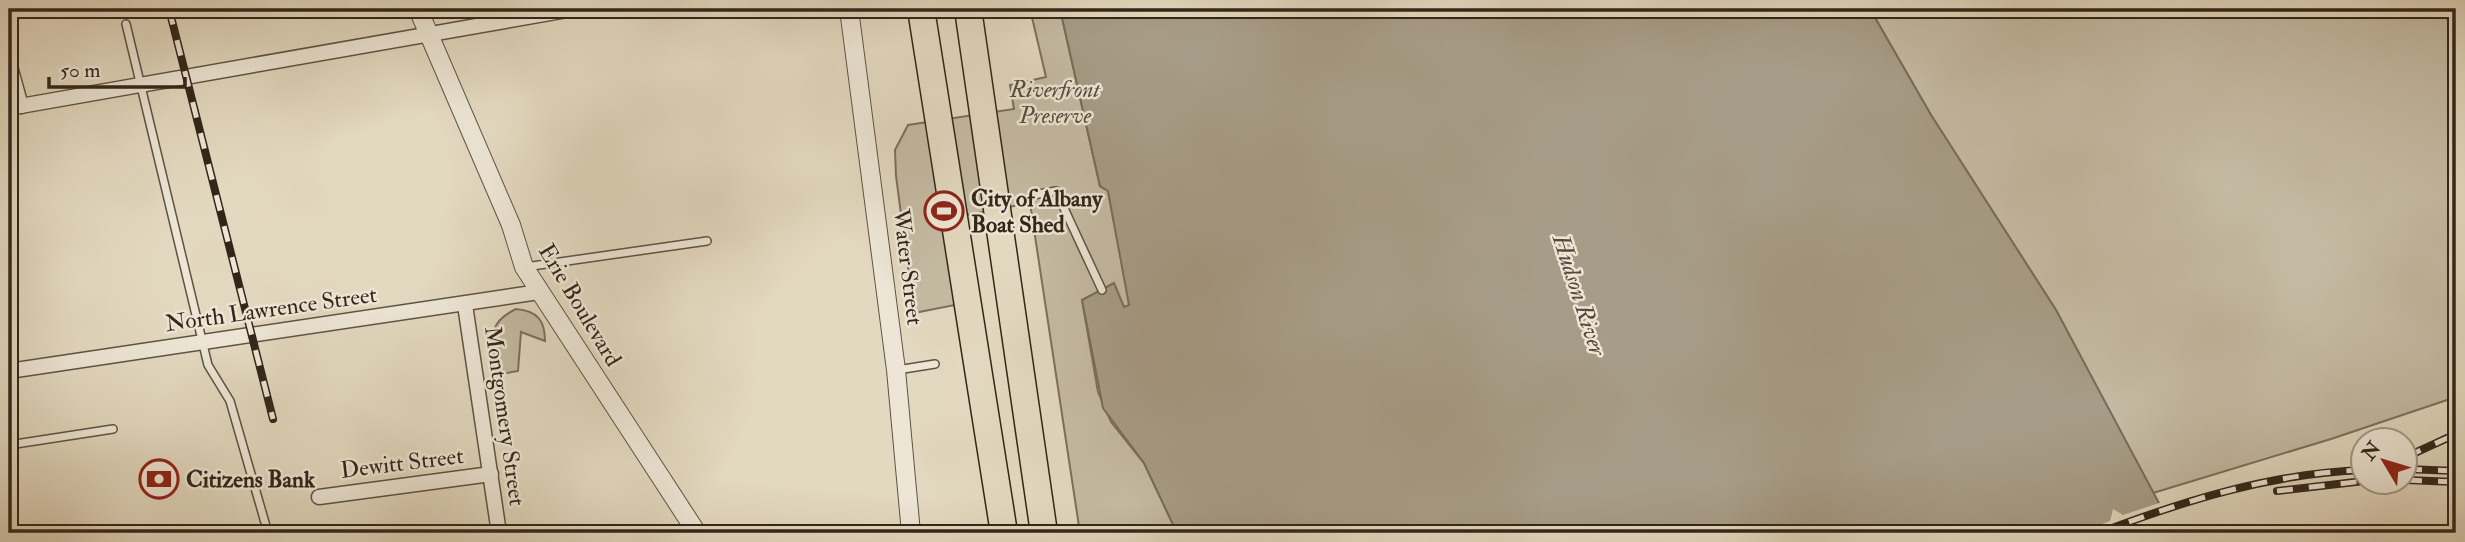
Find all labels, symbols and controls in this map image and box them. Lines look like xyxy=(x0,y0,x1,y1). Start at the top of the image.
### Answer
scale bar xyxy=(49,46,186,90)
text: 50 m xyxy=(60,57,101,84)
park label: Riverfront Preserve xyxy=(1009,75,1101,130)
place label: City of Albany Boat Shed xyxy=(971,184,1103,239)
sports icon: City of Albany Boat Shed xyxy=(923,190,965,232)
street label: Water Street xyxy=(886,206,930,327)
water label: Hudson River xyxy=(1545,230,1613,361)
street label: Erie Boulevard xyxy=(532,238,628,372)
street label: North Lawrence Street xyxy=(163,280,379,338)
street label: Montgomery Street xyxy=(478,324,532,508)
north arrow xyxy=(2350,426,2420,496)
text: N xyxy=(2356,436,2387,466)
street label: Dewitt Street xyxy=(339,441,465,485)
bank icon: Citizens Bank xyxy=(138,458,180,500)
place label: Citizens Bank xyxy=(186,465,316,494)

